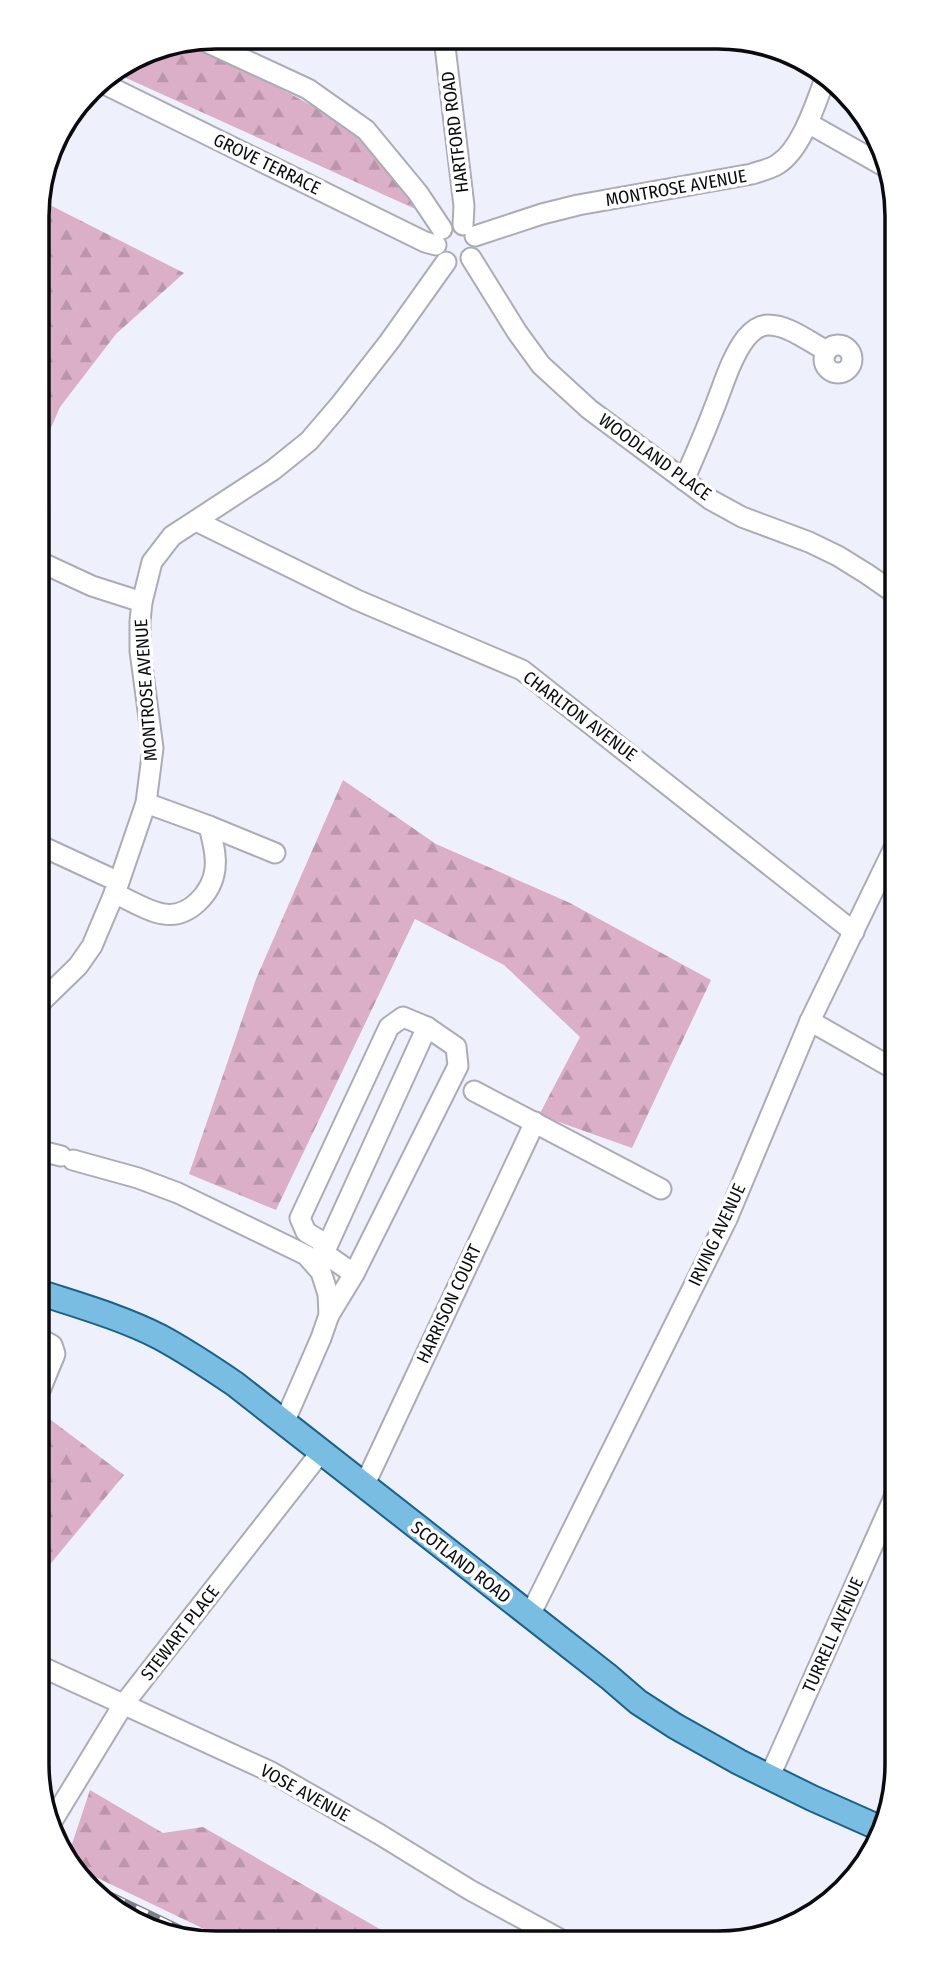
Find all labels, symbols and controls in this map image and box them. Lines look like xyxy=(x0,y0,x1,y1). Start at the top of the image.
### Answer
street label: HARTFORD ROAD xyxy=(437,70,473,194)
street label: GROVE TERRACE xyxy=(210,129,324,199)
street label: MONTROSE AVENUE xyxy=(604,165,748,211)
street label: WOODLAND PLACE xyxy=(594,409,716,505)
street label: MONTROSE AVENUE xyxy=(130,618,162,762)
street label: CHARLTON AVENUE xyxy=(519,666,641,766)
street label: IRVING AVENUE xyxy=(684,1180,750,1290)
street label: HARRISON COURT xyxy=(412,1240,486,1367)
street label: SCOTLAND ROAD xyxy=(407,1516,515,1608)
street label: TURRELL AVENUE xyxy=(798,1574,868,1696)
street label: STEWART PLACE xyxy=(136,1581,224,1685)
street label: VOSE AVENUE xyxy=(256,1759,354,1827)

